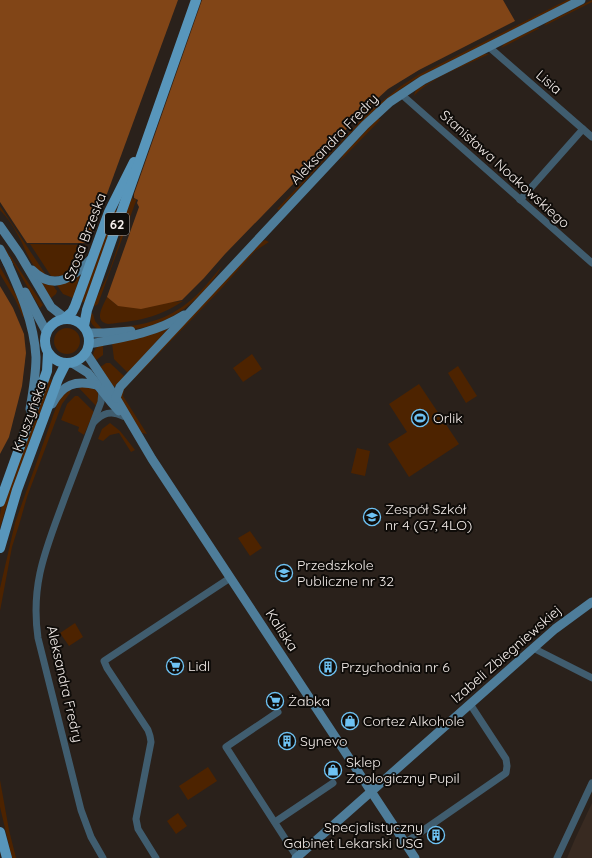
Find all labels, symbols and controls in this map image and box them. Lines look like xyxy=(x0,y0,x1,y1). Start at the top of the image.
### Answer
street label: Lisia xyxy=(532,66,566,98)
street label: Aleksandra Fredry xyxy=(286,90,382,188)
street label: Stanisława Noakowskiego xyxy=(436,106,574,232)
street label: Szosa Brzeska xyxy=(60,190,110,284)
road number: 62 xyxy=(105,213,129,235)
street label: Kruszyńska xyxy=(8,378,50,454)
sports icon: Orlik xyxy=(410,408,430,428)
place label: Orlik xyxy=(433,409,463,427)
place label: Zespół Szkół nr 4 (G7, 4LO) xyxy=(385,500,472,534)
school or university icon: Zespół Szkół nr 4 (G7, 4LO) xyxy=(362,507,382,527)
place label: Przedszkole Publiczne nr 32 xyxy=(297,556,394,590)
school or university icon: Przedszkole Publiczne nr 32 xyxy=(274,563,294,583)
street label: Izabeli Zbiegniewskiej xyxy=(447,601,565,707)
street label: Kaliska xyxy=(262,606,302,654)
street label: Aleksandra Fredry xyxy=(43,624,87,744)
supermarket icon: Lidl xyxy=(165,656,185,676)
place label: Lidl xyxy=(188,657,210,675)
building icon: Przychodnia nr 6 xyxy=(318,657,338,677)
place label: Przychodnia nr 6 xyxy=(341,658,450,676)
supermarket icon: Żabka xyxy=(265,691,285,711)
place label: Żabka xyxy=(288,692,330,710)
shop icon: Cortez Alkohole xyxy=(340,711,360,731)
place label: Cortez Alkohole xyxy=(363,712,465,730)
building icon: Synevo xyxy=(277,731,297,751)
place label: Synevo xyxy=(300,732,348,750)
place label: Sklep Zoologiczny Pupil xyxy=(346,753,460,787)
shop icon: Sklep Zoologiczny Pupil xyxy=(323,760,343,780)
place label: Specjalistyczny Gabinet Lekarski USG xyxy=(284,818,423,852)
building icon: Specjalistyczny Gabinet Lekarski USG xyxy=(426,825,446,845)

